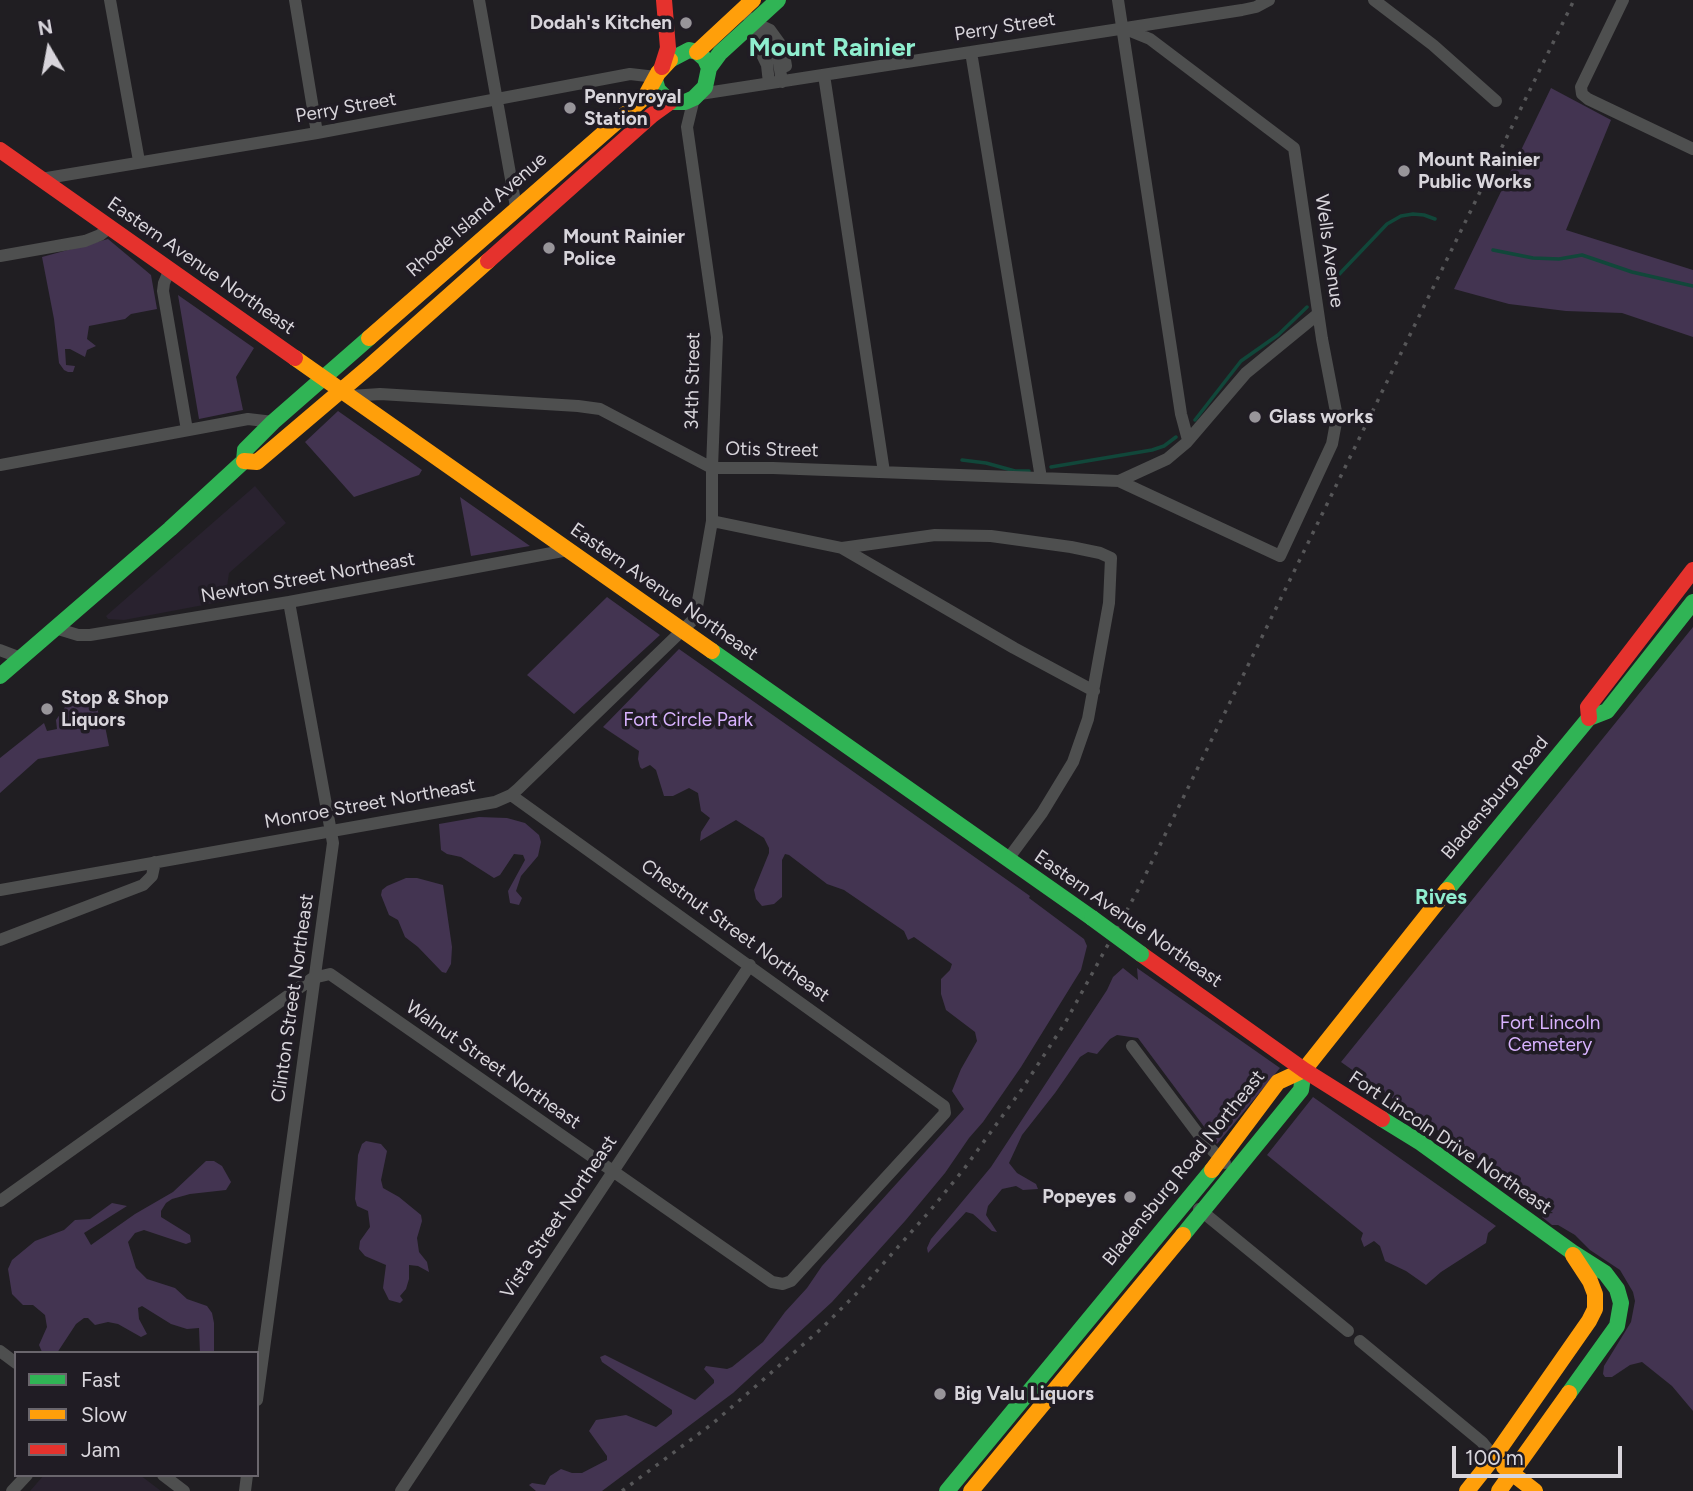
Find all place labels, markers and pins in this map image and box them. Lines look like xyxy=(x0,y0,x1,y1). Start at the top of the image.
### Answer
place label: Dodah's Kitchen xyxy=(530,12,672,34)
marker: Dodah's Kitchen xyxy=(678,15,694,31)
place label: Pennyroyal Station xyxy=(584,86,681,130)
marker: Pennyroyal Station xyxy=(562,100,578,116)
place label: Mount Rainier Public Works xyxy=(1418,149,1540,193)
marker: Mount Rainier Public Works xyxy=(1396,163,1412,179)
place label: Mount Rainier Police xyxy=(563,226,685,270)
marker: Mount Rainier Police xyxy=(541,240,557,256)
place label: Glass works xyxy=(1269,406,1373,428)
marker: Glass works xyxy=(1247,409,1263,425)
place label: Stop & Shop Liquors xyxy=(61,687,169,731)
marker: Stop & Shop Liquors xyxy=(39,701,55,717)
place label: Popeyes xyxy=(1042,1186,1116,1208)
marker: Popeyes xyxy=(1122,1189,1138,1205)
place label: Big Valu Liquors xyxy=(954,1383,1094,1405)
marker: Big Valu Liquors xyxy=(932,1386,948,1402)

